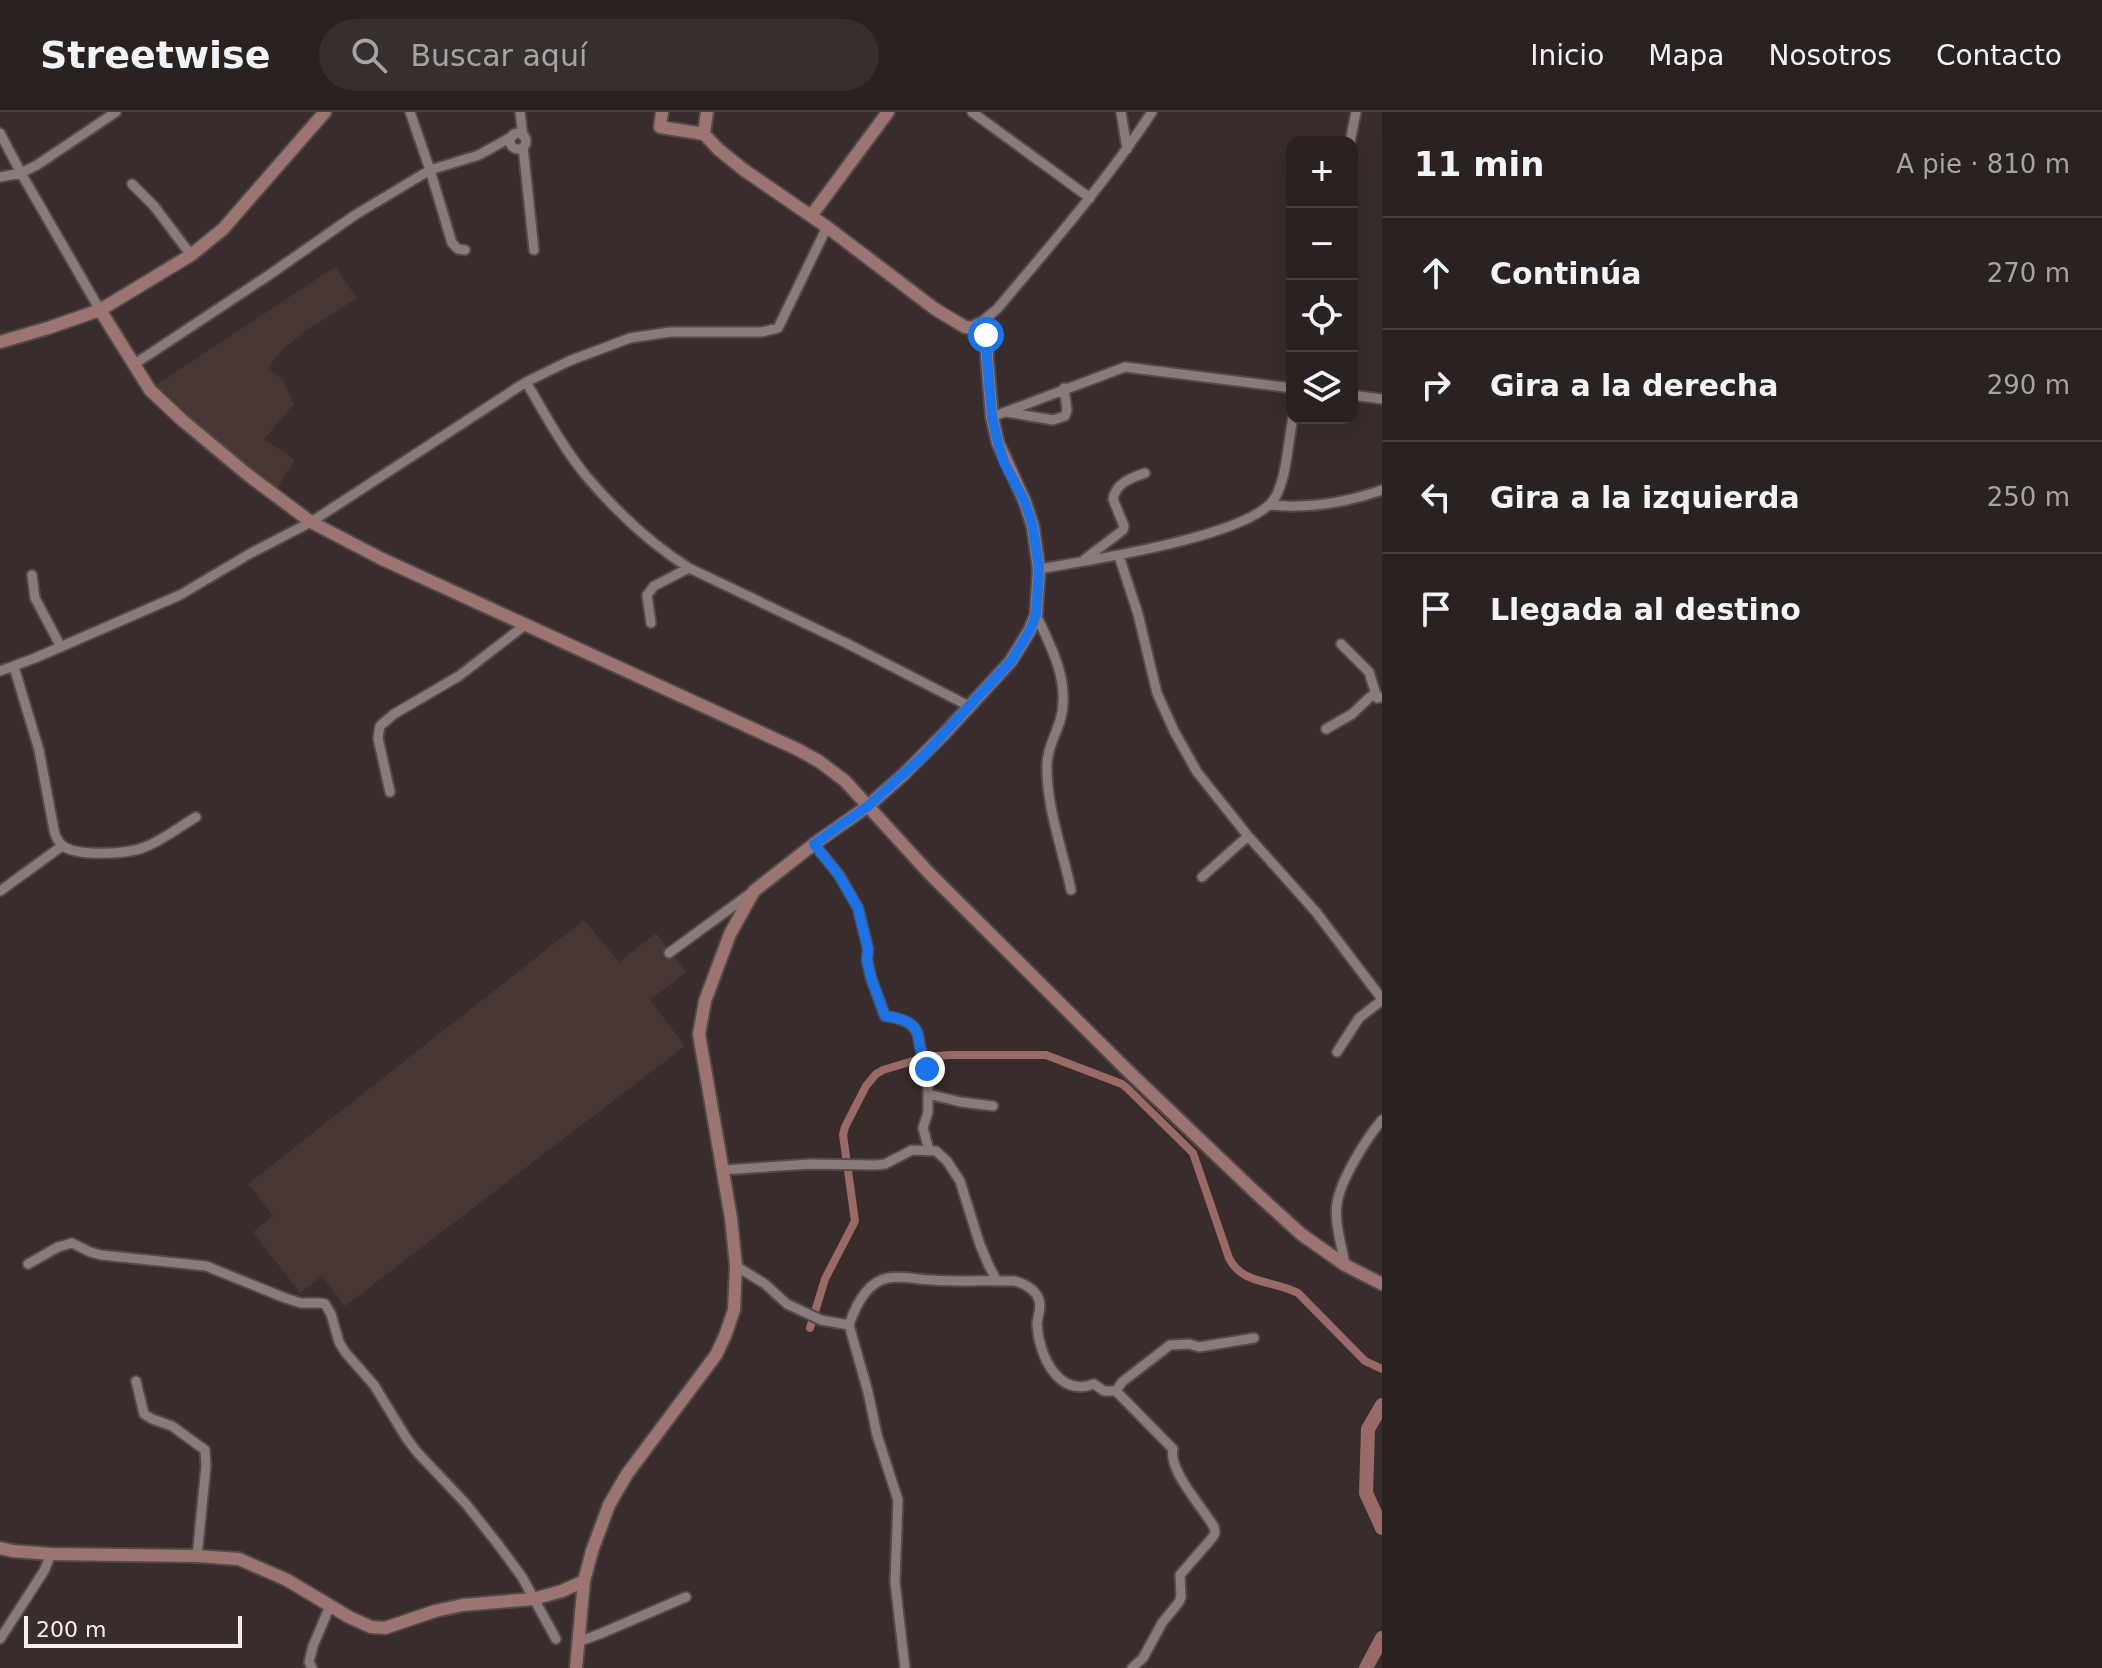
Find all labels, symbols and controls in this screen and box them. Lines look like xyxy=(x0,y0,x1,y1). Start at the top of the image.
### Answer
search box xyxy=(319,19,879,91)
text: Streetwise xyxy=(40,33,271,77)
icon: search xyxy=(347,33,391,77)
text: Buscar aquí xyxy=(411,38,587,73)
text: Inicio xyxy=(1530,39,1604,72)
text: Mapa xyxy=(1648,39,1725,72)
text: Nosotros xyxy=(1769,39,1892,72)
text: Contacto xyxy=(1936,39,2062,72)
map controls xyxy=(1286,136,1358,424)
button: + xyxy=(1286,136,1358,208)
text: 11 min xyxy=(1414,144,1544,184)
text: A pie · 810 m xyxy=(1896,149,2070,179)
button: − xyxy=(1286,208,1358,280)
icon: ahead xyxy=(1414,251,1458,295)
text: Continúa xyxy=(1490,256,1642,291)
text: 270 m xyxy=(1987,258,2070,288)
button: locate xyxy=(1286,280,1358,352)
route start xyxy=(968,317,1004,353)
button: layers xyxy=(1286,352,1358,424)
icon: right xyxy=(1414,363,1458,407)
text: Gira a la derecha xyxy=(1490,368,1778,403)
text: 290 m xyxy=(1987,370,2070,400)
icon: left xyxy=(1414,475,1458,519)
text: Gira a la izquierda xyxy=(1490,480,1800,515)
text: 250 m xyxy=(1987,482,2070,512)
icon: arrive xyxy=(1414,587,1458,631)
text: Llegada al destino xyxy=(1490,592,1801,627)
route end xyxy=(909,1051,945,1087)
scale bar xyxy=(24,1612,242,1648)
text: 200 m xyxy=(36,1617,106,1642)

